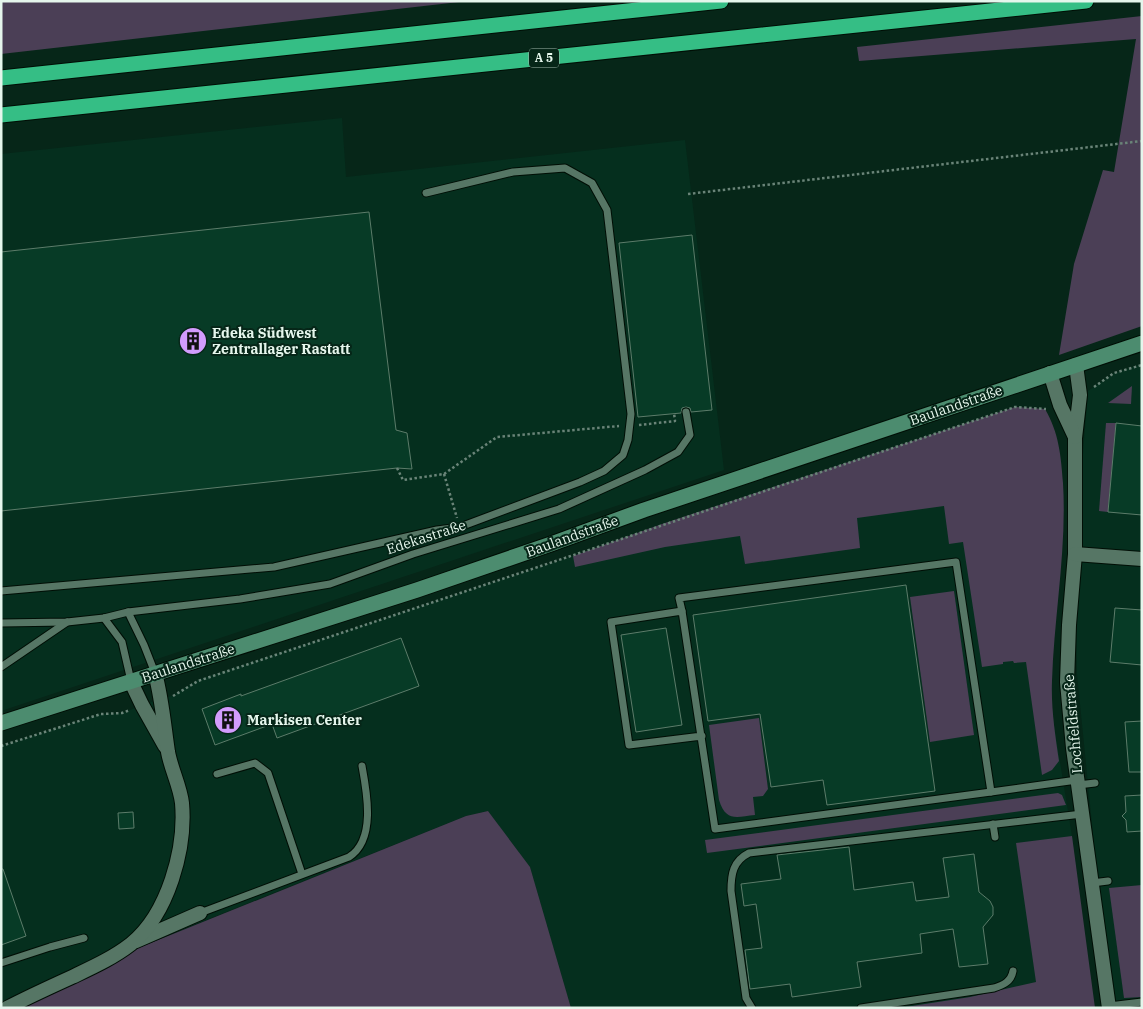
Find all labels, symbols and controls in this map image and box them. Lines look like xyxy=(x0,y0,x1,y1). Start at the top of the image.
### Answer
road number: A 5 xyxy=(529,48,559,68)
place label: Edeka Südwest Zentrallager Rastatt xyxy=(212,324,350,358)
building icon: Edeka Südwest Zentrallager Rastatt xyxy=(178,326,208,356)
street label: Baulandstraße xyxy=(907,381,1005,429)
street label: Baulandstraße xyxy=(523,511,621,561)
street label: Edekastraße xyxy=(384,516,468,558)
street label: Baulandstraße xyxy=(139,639,237,687)
street label: Lochfeldstraße xyxy=(1060,674,1086,774)
building icon: Markisen Center xyxy=(213,705,243,735)
place label: Markisen Center xyxy=(247,711,362,729)

